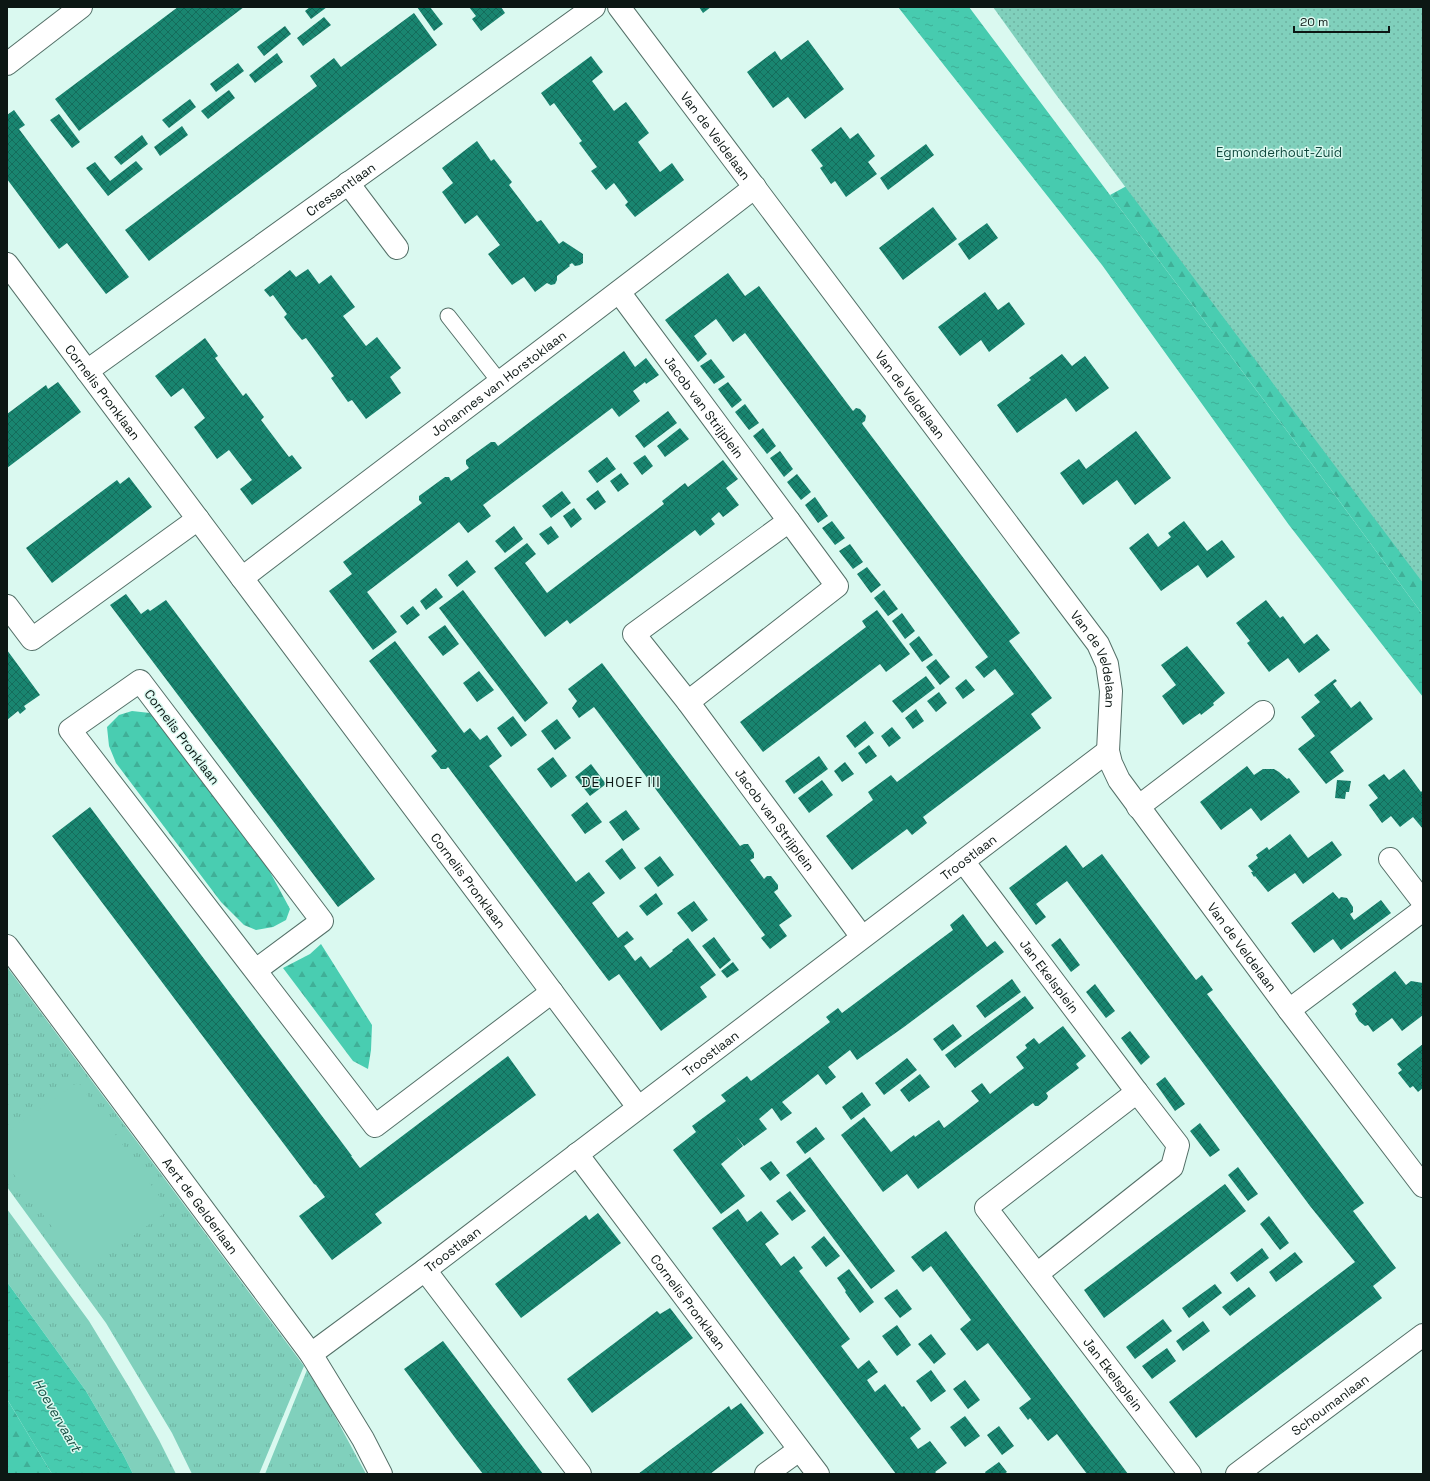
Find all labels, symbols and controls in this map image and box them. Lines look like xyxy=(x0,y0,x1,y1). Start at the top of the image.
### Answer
scale bar xyxy=(1294,8,1389,34)
text: 20 m xyxy=(1300,14,1328,30)
street label: Van de Veldelaan xyxy=(677,88,755,183)
park label: Egmonderhout-Zuid xyxy=(1216,144,1342,161)
street label: Cressantlaan xyxy=(302,158,379,220)
street label: Johannes van Horstoklaan xyxy=(427,326,569,440)
street label: Cornelis Pronklaan xyxy=(62,341,144,443)
street label: Van de Veldelaan xyxy=(872,347,949,442)
street label: Jacob van Strijplein xyxy=(661,352,748,462)
street label: Van de Veldelaan xyxy=(1067,607,1120,708)
street label: Cornelis Pronklaan xyxy=(141,686,223,788)
street label: Jacob van Strijplein xyxy=(731,765,819,874)
district label: DE HOEF III xyxy=(581,773,661,791)
street label: Cornelis Pronklaan xyxy=(427,829,510,932)
street label: Troostlaan xyxy=(937,830,1000,884)
street label: Van de Veldelaan xyxy=(1204,899,1281,995)
street label: Jan Ekelsplein xyxy=(1016,936,1083,1016)
street label: Troostlaan xyxy=(679,1026,742,1080)
street label: Aert de Gelderlaan xyxy=(159,1154,242,1257)
street label: Troostlaan xyxy=(421,1222,484,1276)
street label: Cornelis Pronklaan xyxy=(647,1251,730,1353)
street label: Jan Ekelsplein xyxy=(1080,1334,1147,1414)
street label: Schoumanlaan xyxy=(1288,1370,1372,1439)
water label: Hoevervaart xyxy=(29,1375,86,1456)

